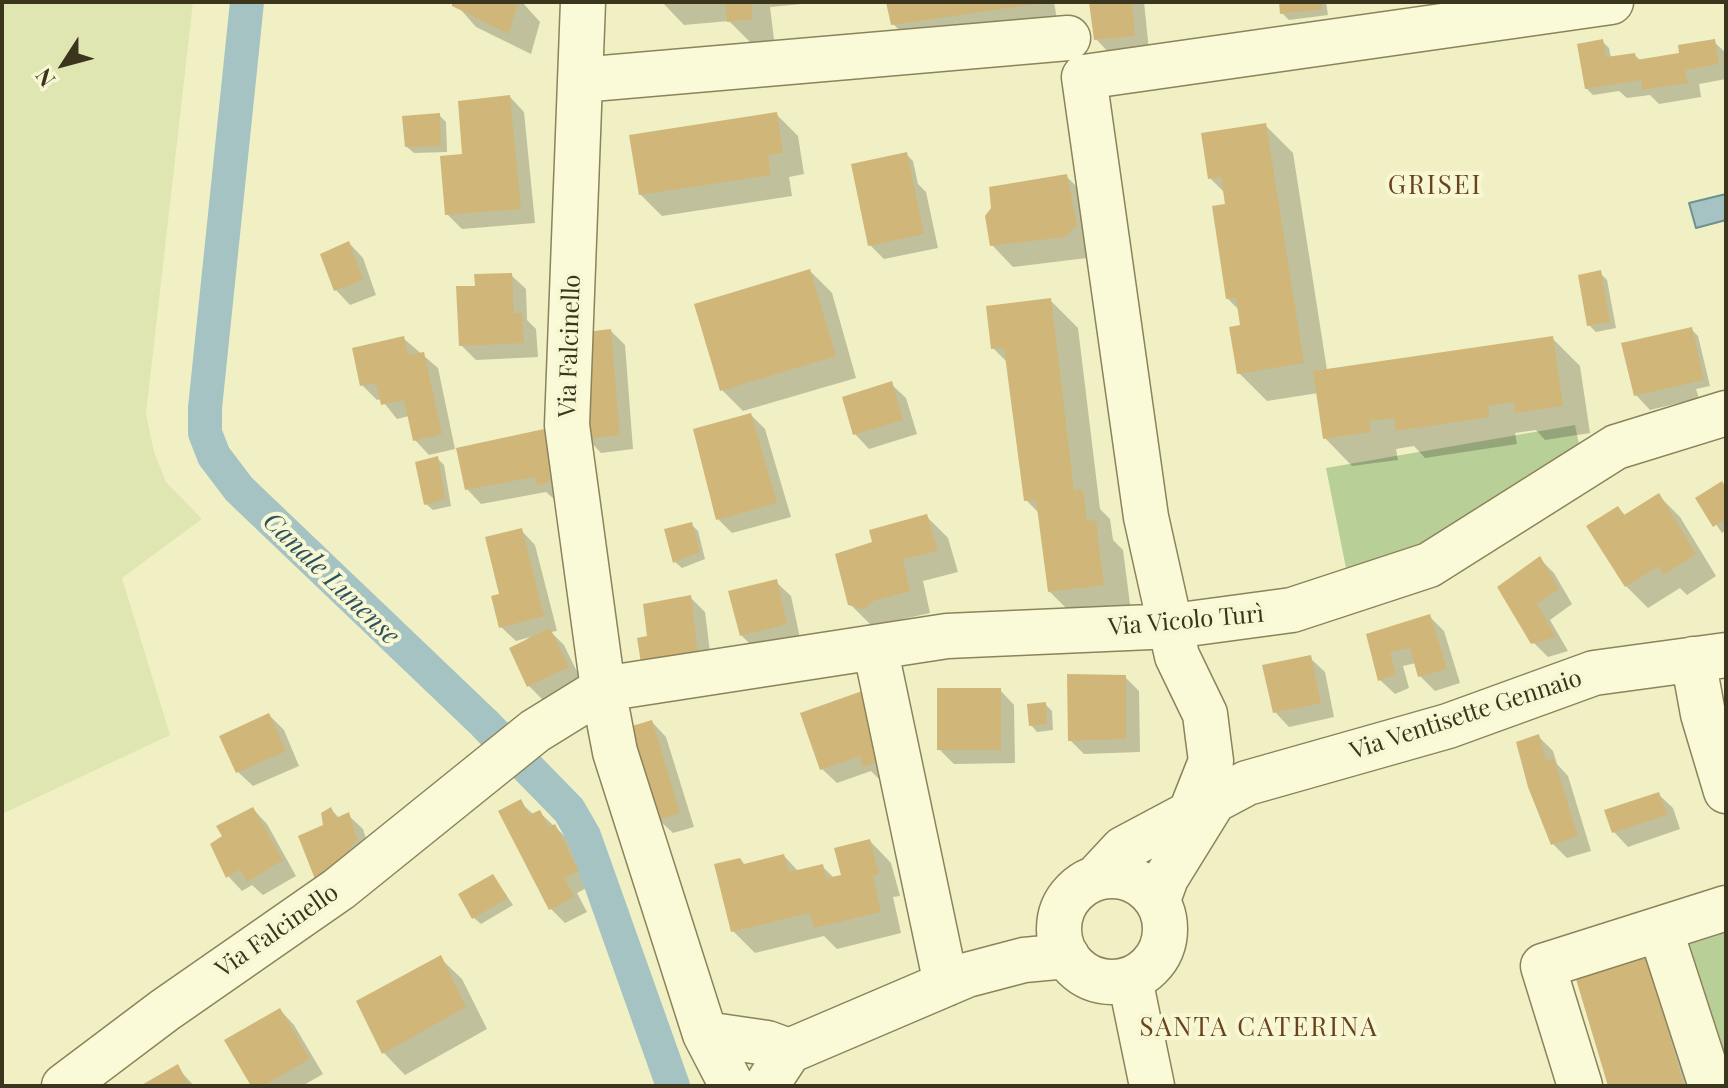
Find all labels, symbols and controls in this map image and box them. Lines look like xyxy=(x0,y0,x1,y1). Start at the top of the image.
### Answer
north arrow xyxy=(24,24,104,104)
text: N xyxy=(28,63,61,93)
district label: GRISEI xyxy=(1388,170,1482,202)
street label: Via Falcinello xyxy=(553,274,587,418)
water label: Canale Lunense xyxy=(257,506,405,652)
street label: Via Vicolo Turì xyxy=(1107,600,1265,642)
street label: Via Ventisette Gennaio xyxy=(1347,664,1585,766)
street label: Via Falcinello xyxy=(210,878,344,984)
district label: SANTA CATERINA xyxy=(1139,1012,1379,1044)

